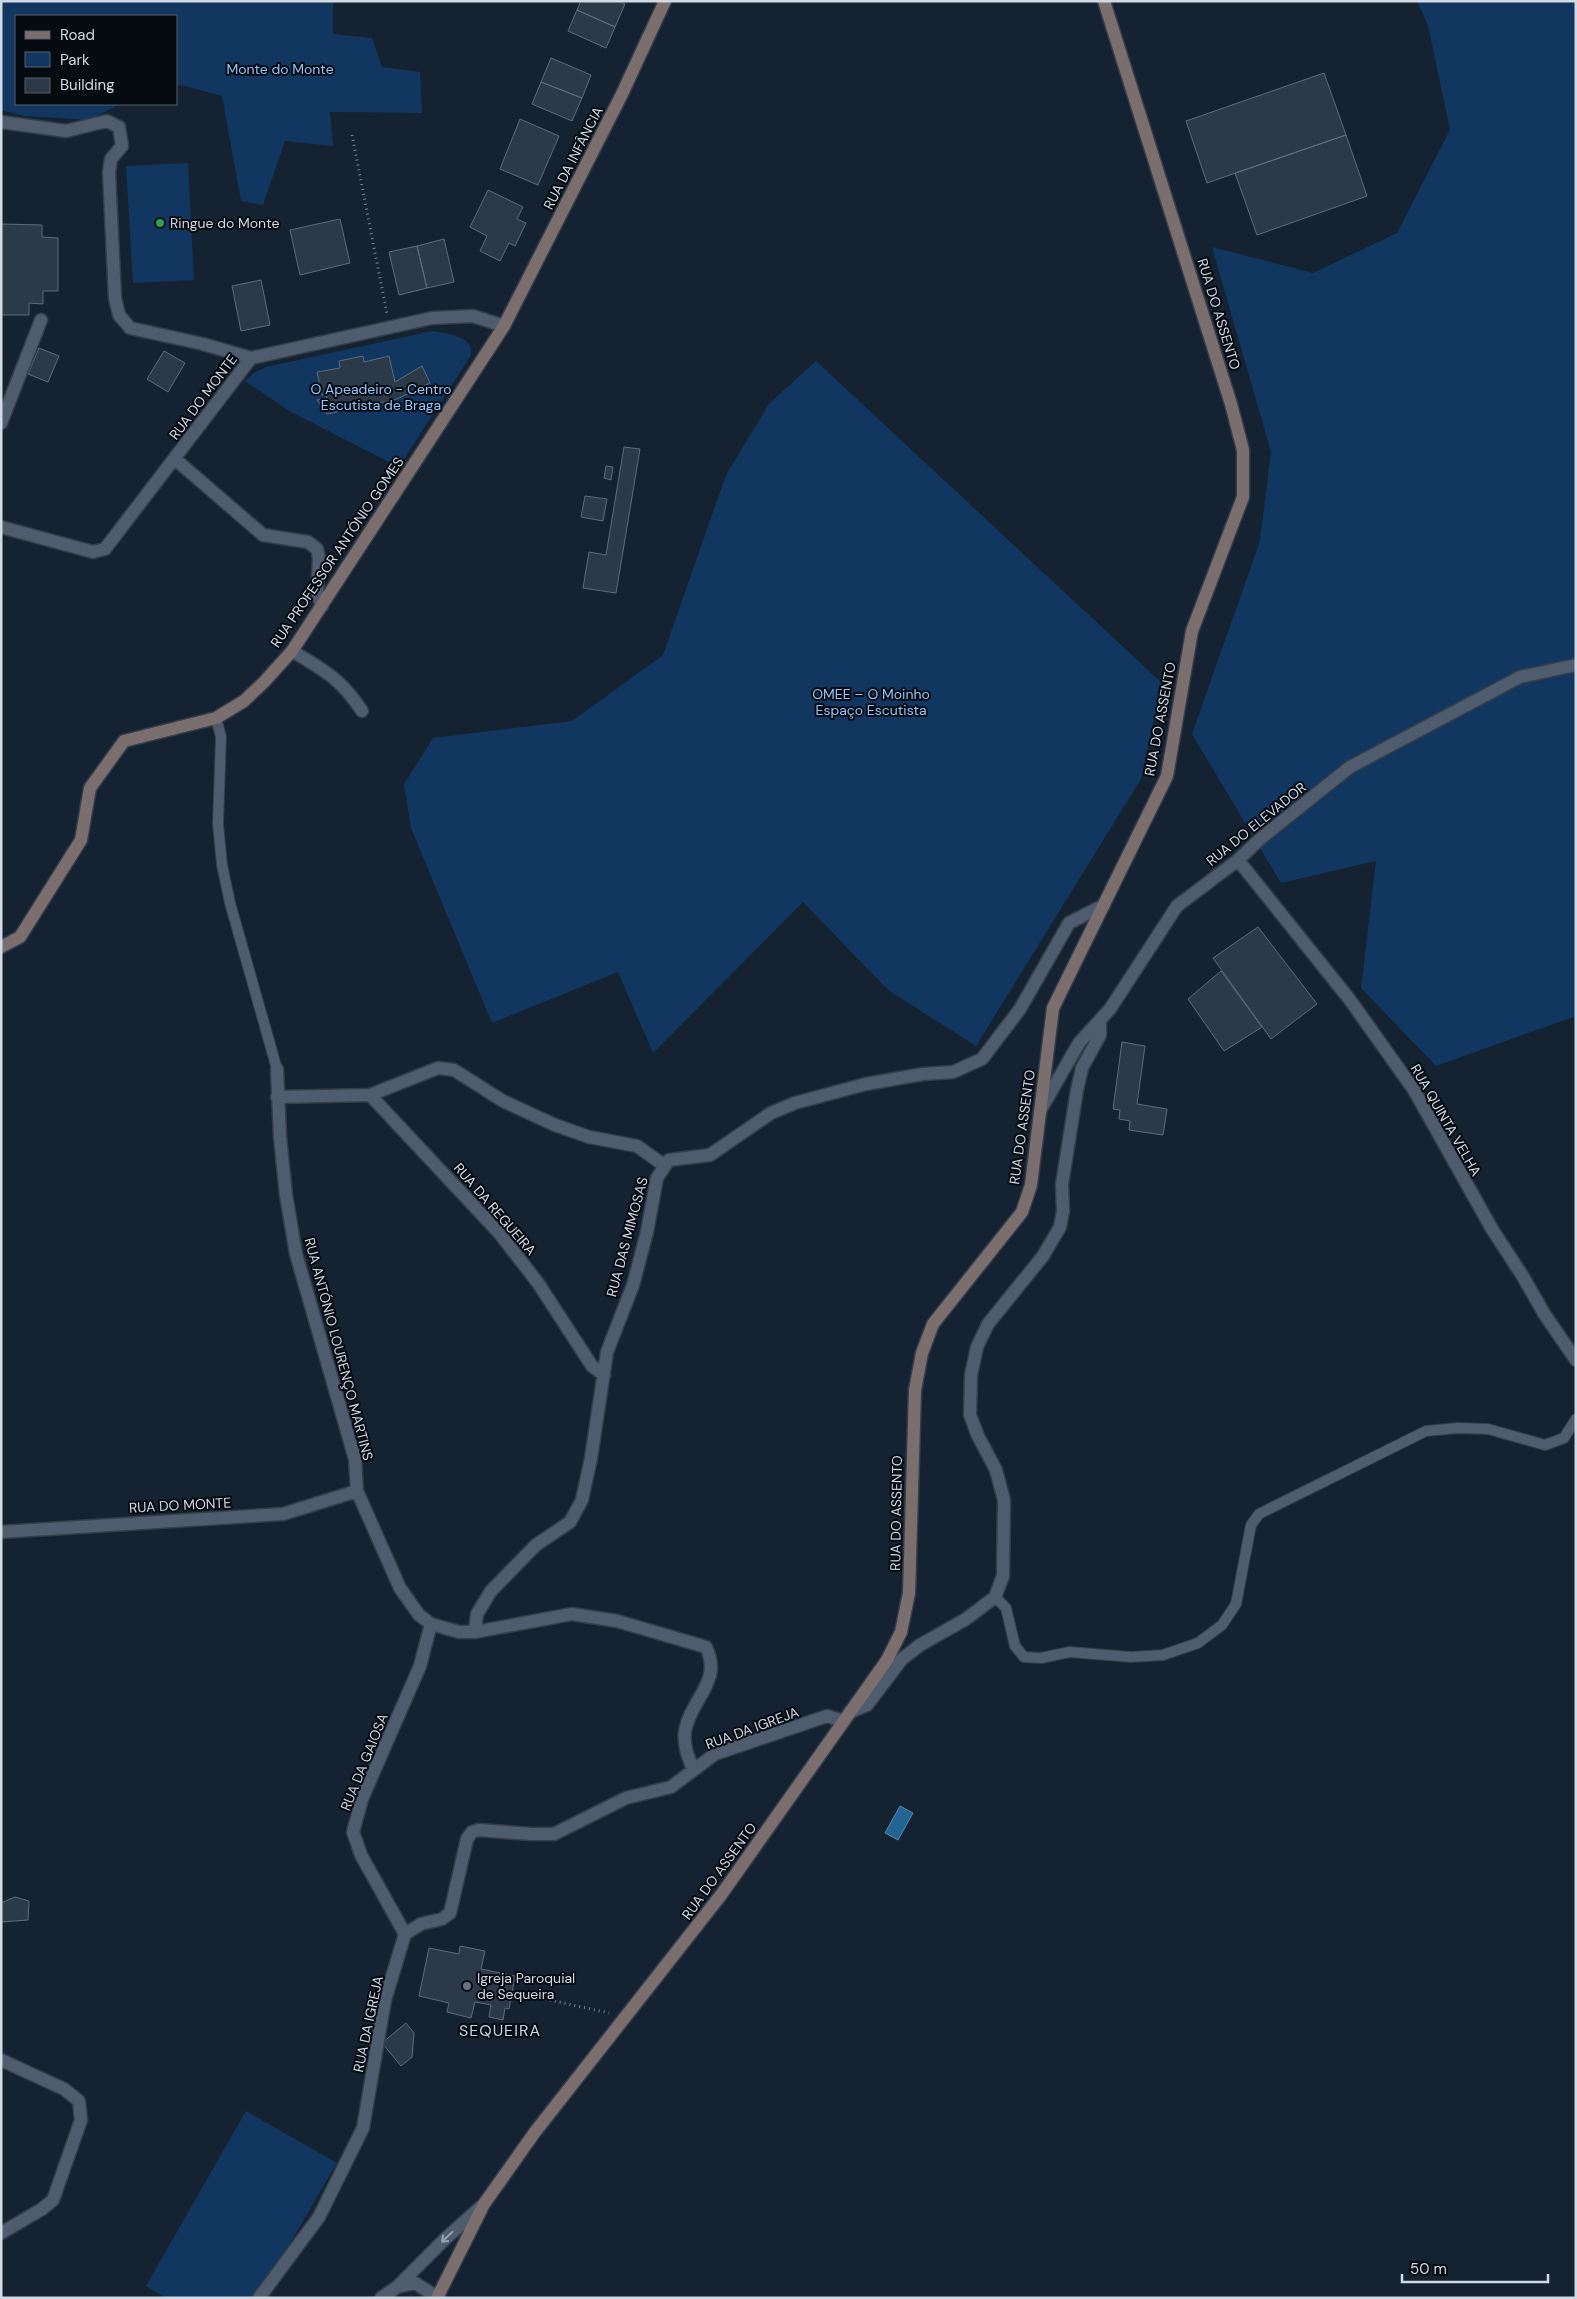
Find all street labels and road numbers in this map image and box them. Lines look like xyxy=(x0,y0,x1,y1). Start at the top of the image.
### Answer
street label: RUA DA INFÂNCIA xyxy=(539,104,607,212)
street label: RUA DO ASSENTO xyxy=(1193,256,1245,372)
street label: RUA DO MONTE xyxy=(165,351,241,443)
street label: RUA PROFESSOR ANTÓNIO GOMES xyxy=(266,453,408,651)
street label: RUA DO ASSENTO xyxy=(1140,660,1180,777)
street label: RUA DO ELEVADOR xyxy=(1202,778,1310,870)
street label: RUA QUINTA VELHA xyxy=(1407,1061,1485,1179)
street label: RUA DO ASSENTO xyxy=(1005,1068,1039,1185)
street label: RUA DA REGUEIRA xyxy=(450,1159,540,1259)
street label: RUA DAS MIMOSAS xyxy=(602,1175,652,1299)
street label: RUA ANTÓNIO LOURENÇO MARTINS xyxy=(301,1236,377,1462)
street label: RUA DO ASSENTO xyxy=(886,1455,906,1571)
street label: RUA DO MONTE xyxy=(128,1493,232,1517)
street label: RUA DA IGREJA xyxy=(703,1703,801,1753)
street label: RUA DA GAIOSA xyxy=(336,1711,392,1813)
street label: RUA DO ASSENTO xyxy=(678,1819,760,1923)
street label: RUA DA IGREJA xyxy=(349,1974,387,2074)

